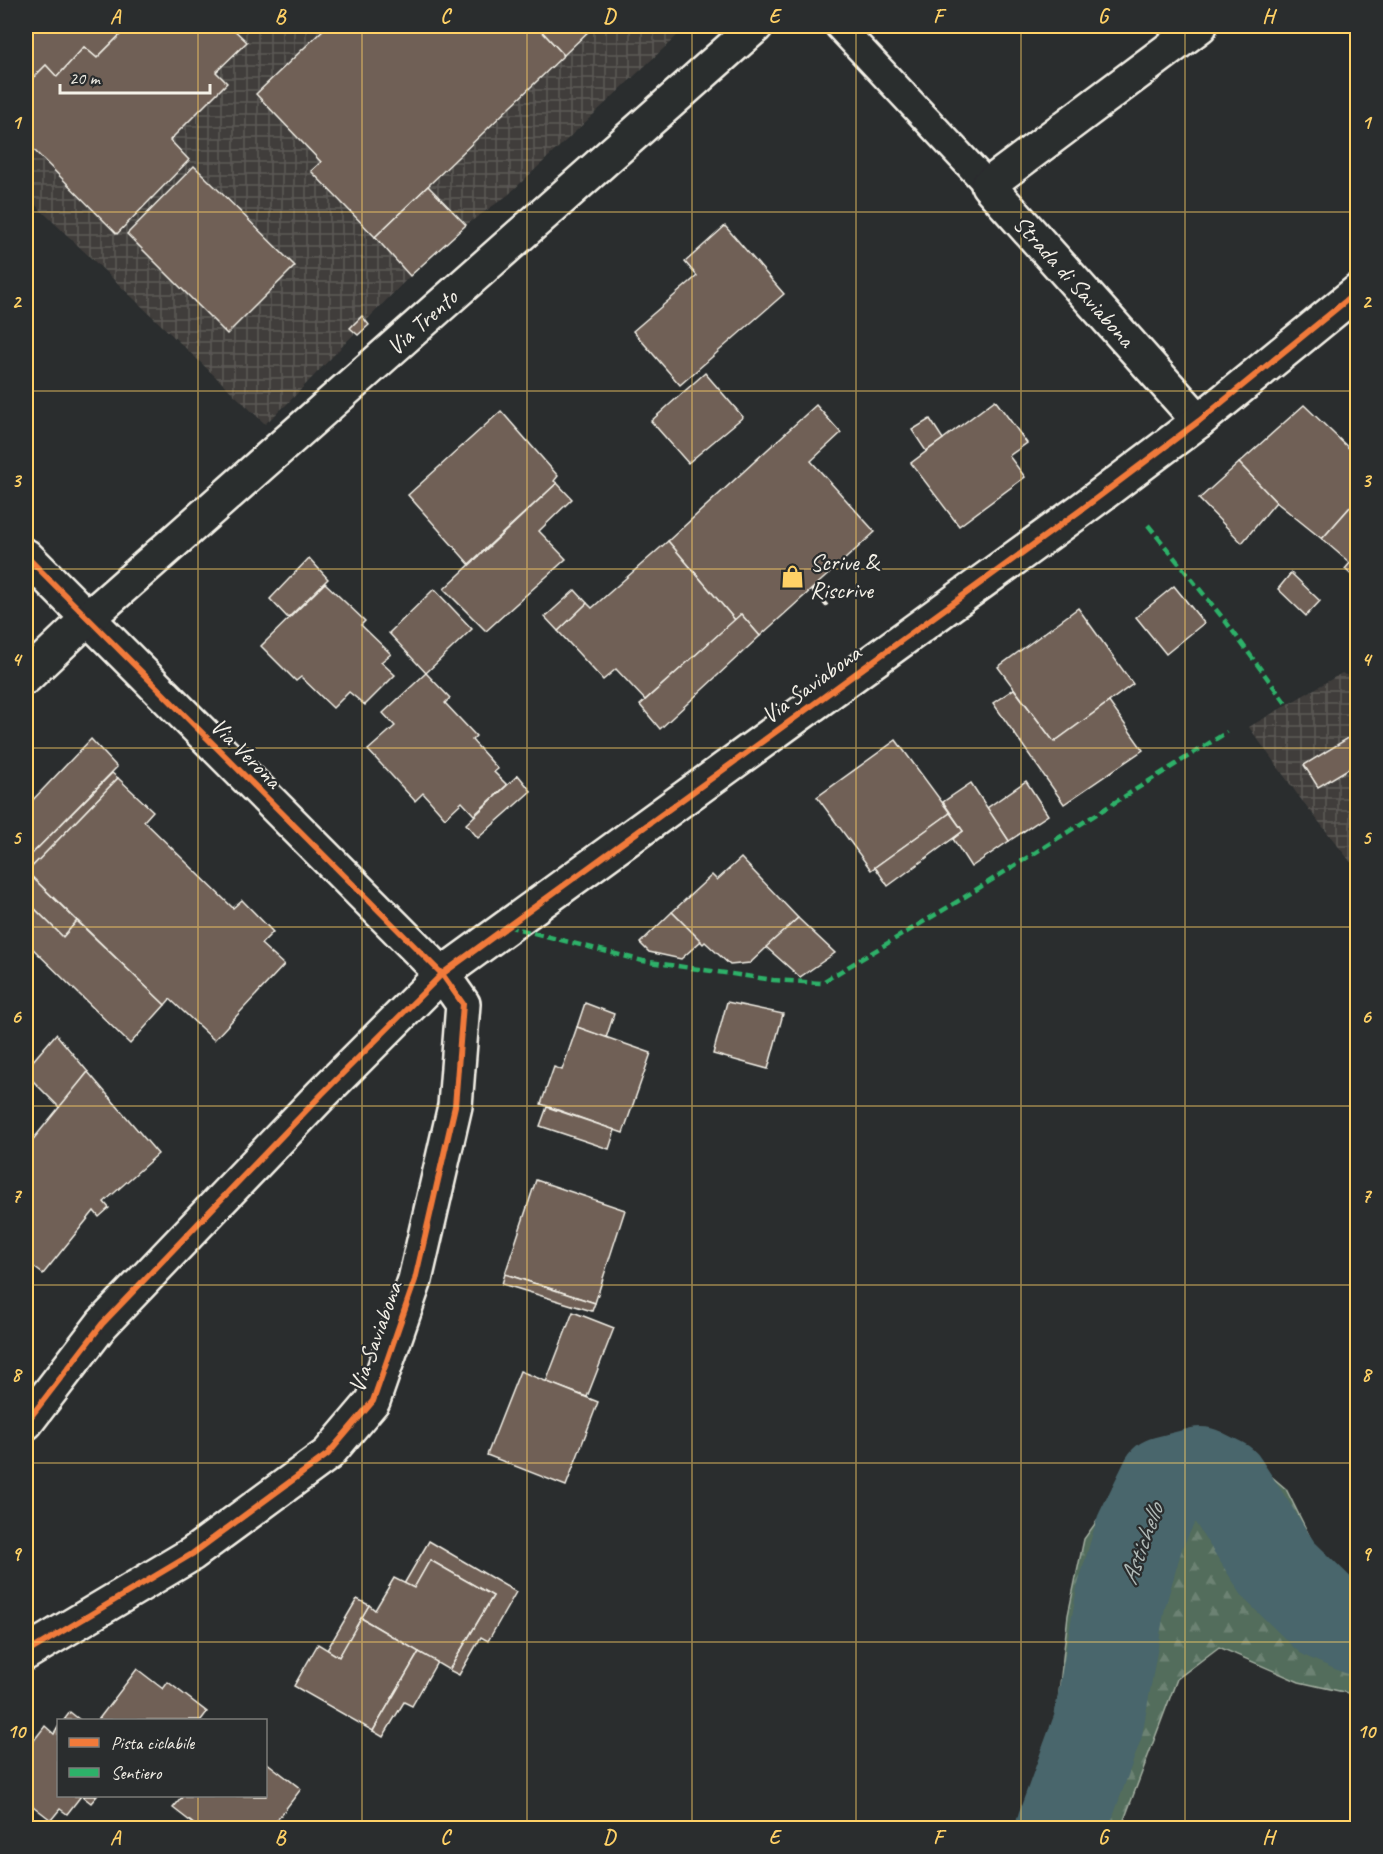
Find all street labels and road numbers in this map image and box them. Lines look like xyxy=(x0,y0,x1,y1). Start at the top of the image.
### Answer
street label: Strada di Saviabona xyxy=(1007,209,1142,354)
street label: Via Trento xyxy=(380,281,465,362)
street label: Via Saviabona xyxy=(755,637,868,730)
street label: Via Verona xyxy=(204,711,289,796)
street label: Via Saviabona xyxy=(341,1276,409,1396)

